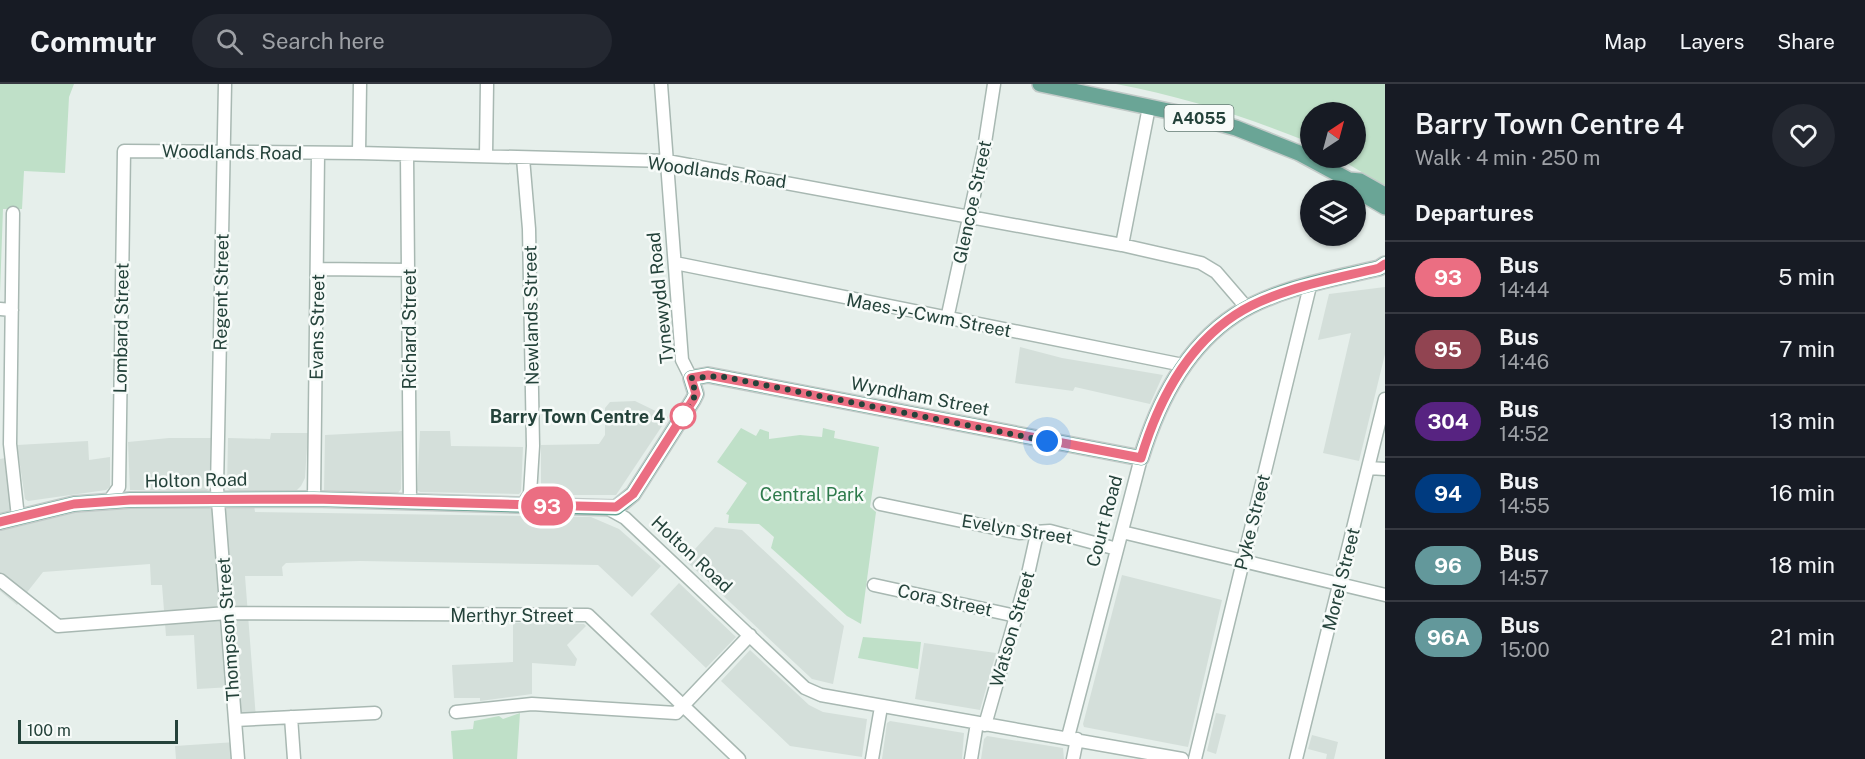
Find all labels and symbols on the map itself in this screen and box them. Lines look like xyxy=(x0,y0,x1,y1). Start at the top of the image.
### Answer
north arrow xyxy=(1300,102,1366,168)
road number: A4055 xyxy=(1164,105,1234,131)
street label: Glencoe Street xyxy=(949,138,995,266)
street label: Woodlands Road xyxy=(162,140,302,164)
street label: Woodlands Road xyxy=(646,152,788,192)
street label: Tynewydd Road xyxy=(643,231,677,365)
street label: Regent Street xyxy=(209,233,233,351)
street label: Newlands Street xyxy=(519,245,543,385)
street label: Lombard Street xyxy=(109,262,133,394)
street label: Richard Street xyxy=(399,268,420,390)
street label: Evans Street xyxy=(306,274,328,380)
street label: Maes-y-Cwm Street xyxy=(845,289,1013,341)
street label: Wyndham Street xyxy=(849,372,991,420)
marker: Barry Town Centre 4 xyxy=(670,403,696,429)
place label: Barry Town Centre 4 xyxy=(490,406,665,427)
your location xyxy=(1032,426,1062,456)
street label: Holton Road xyxy=(144,469,248,491)
street label: Pyke Street xyxy=(1230,472,1274,572)
street label: Court Road xyxy=(1082,473,1126,569)
park label: Central Park xyxy=(760,484,864,505)
line badge: 93 xyxy=(520,486,574,526)
street label: Evelyn Street xyxy=(960,510,1074,548)
street label: Holton Road xyxy=(647,511,737,597)
street label: Morel Street xyxy=(1318,525,1364,633)
street label: Thompson Street xyxy=(212,556,244,702)
street label: Watson Street xyxy=(985,569,1039,689)
street label: Cora Street xyxy=(896,580,994,620)
street label: Merthyr Street xyxy=(450,605,574,626)
scale bar xyxy=(18,717,178,744)

